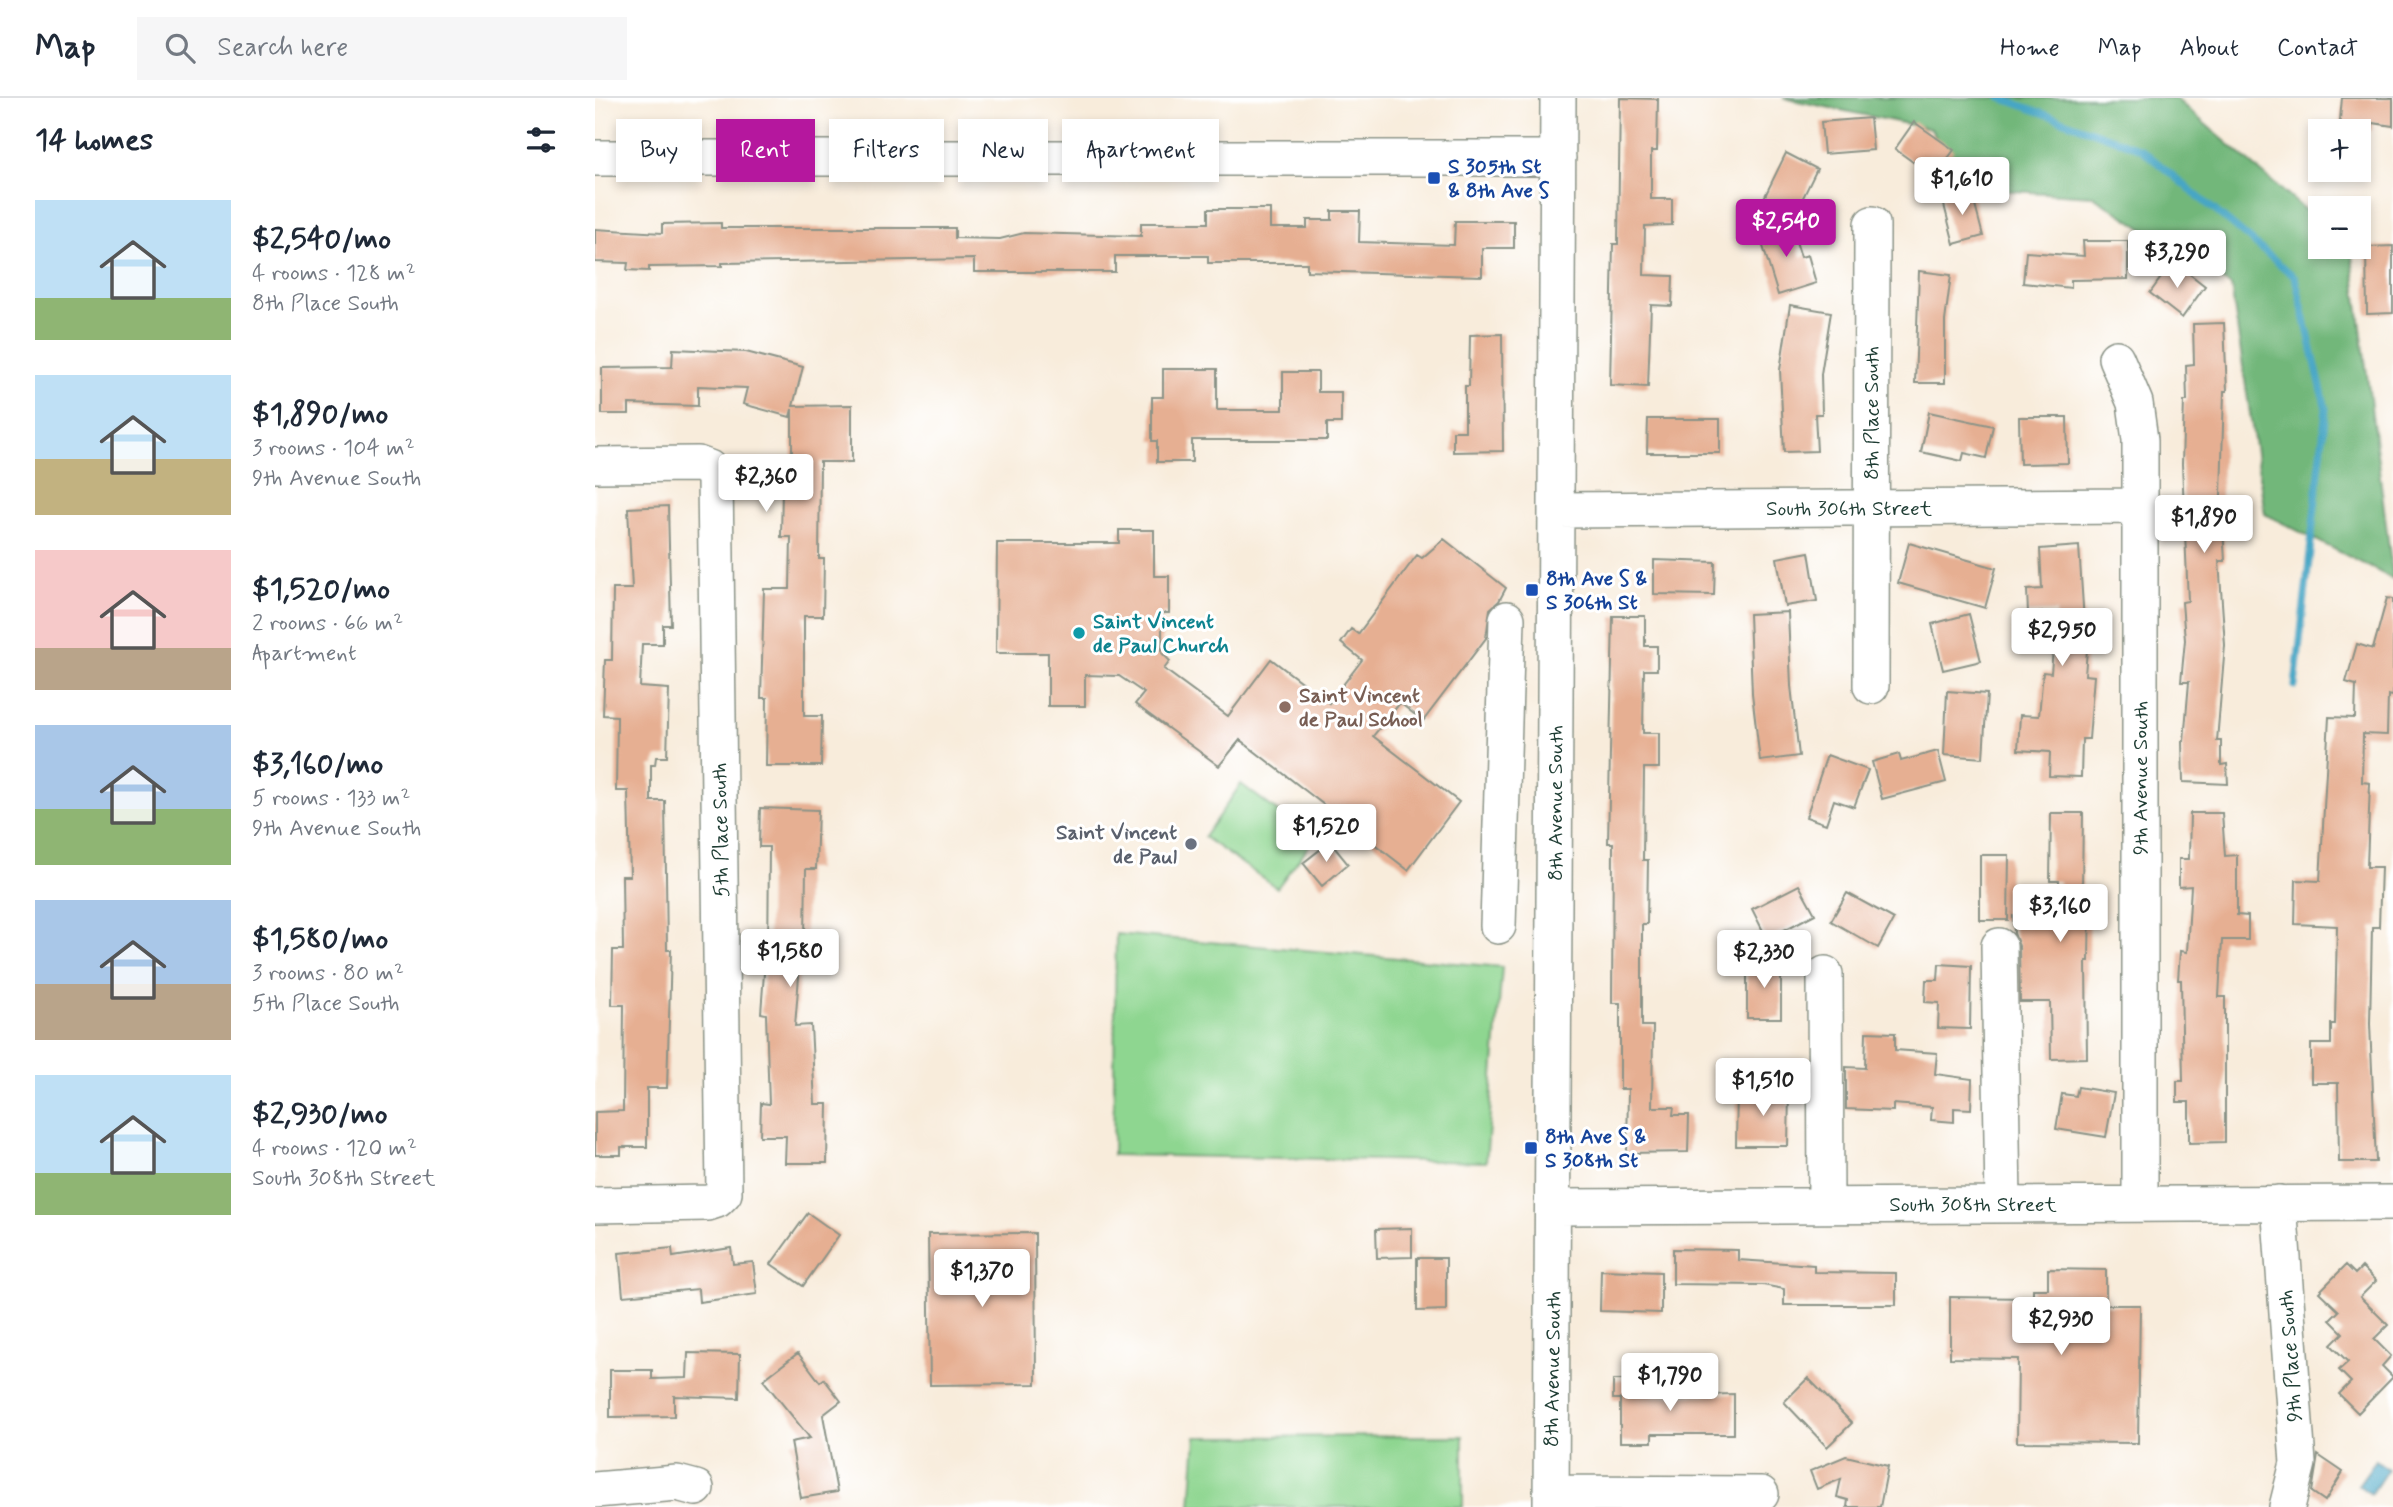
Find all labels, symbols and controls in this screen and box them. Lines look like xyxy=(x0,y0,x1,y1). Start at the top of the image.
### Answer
search box xyxy=(137,17,627,80)
text: Map xyxy=(35,26,95,70)
icon: search xyxy=(161,29,199,67)
text: Search here xyxy=(217,31,348,65)
text: Home xyxy=(2000,33,2060,64)
text: Map xyxy=(2098,33,2142,64)
text: About xyxy=(2180,33,2239,64)
text: Contact xyxy=(2277,33,2358,64)
chip: Buy xyxy=(616,119,702,182)
chip: Rent xyxy=(716,119,815,182)
chip: Filters xyxy=(829,119,944,182)
chip: New xyxy=(958,119,1048,182)
chip: Apartment xyxy=(1062,119,1219,182)
map controls xyxy=(2308,119,2371,259)
button: + xyxy=(2308,119,2371,182)
text: 14 homes xyxy=(35,121,153,160)
icon: filters xyxy=(522,121,560,159)
place label: S 305th St & 8th Ave S xyxy=(1448,153,1550,205)
pin: $1,610 xyxy=(1905,158,2019,217)
text: $1,610 xyxy=(1930,165,1994,195)
marker: S 305th St & 8th Ave S xyxy=(1426,170,1442,186)
button: − xyxy=(2308,196,2371,259)
pin: $2,540 xyxy=(1729,200,1843,259)
text: $2,540 xyxy=(1752,207,1820,237)
text: $2,540/mo xyxy=(252,220,391,259)
icon: home xyxy=(91,228,175,312)
pin: $3,290 xyxy=(2120,230,2234,290)
text: $3,290 xyxy=(2144,238,2210,268)
text: 4 rooms · 128 m² xyxy=(252,259,416,289)
text: 8th Place South xyxy=(252,289,399,319)
street label: 8th Place South xyxy=(1858,346,1886,480)
text: $1,890/mo xyxy=(252,395,388,434)
icon: home xyxy=(91,403,175,487)
text: 3 rooms · 104 m² xyxy=(252,434,415,464)
pin: $2,360 xyxy=(709,454,823,514)
text: $2,360 xyxy=(734,462,798,492)
text: 9th Avenue South xyxy=(252,464,421,494)
street label: South 306th Street xyxy=(1766,495,1933,523)
pin: $1,890 xyxy=(2147,496,2261,555)
text: $1,890 xyxy=(2171,503,2237,533)
place label: 8th Ave S & S 306th St xyxy=(1546,565,1647,617)
text: $1,520/mo xyxy=(252,570,390,609)
icon: home xyxy=(91,578,175,662)
marker: 8th Ave S & S 306th St xyxy=(1524,582,1540,598)
place label: Saint Vincent de Paul Church xyxy=(1093,608,1229,660)
pin: $2,950 xyxy=(2005,608,2119,668)
text: 2 rooms · 66 m² xyxy=(252,609,403,639)
text: $2,950 xyxy=(2027,616,2097,646)
marker: Saint Vincent de Paul Church xyxy=(1071,625,1087,641)
text: Apartment xyxy=(252,639,357,669)
place label: Saint Vincent de Paul School xyxy=(1299,682,1423,734)
marker: Saint Vincent de Paul School xyxy=(1277,699,1293,715)
street label: 9th Avenue South xyxy=(2127,701,2155,855)
street label: 8th Avenue South xyxy=(1542,725,1570,881)
text: $3,160/mo xyxy=(252,745,383,784)
icon: home xyxy=(91,753,175,837)
street label: 5th Place South xyxy=(706,762,736,898)
text: 5 rooms · 133 m² xyxy=(252,784,411,814)
pin: $1,520 xyxy=(1269,804,1383,864)
text: $1,520 xyxy=(1292,812,1360,842)
text: 9th Avenue South xyxy=(252,814,421,844)
place label: Saint Vincent de Paul xyxy=(1056,819,1177,871)
marker: Saint Vincent de Paul xyxy=(1183,836,1199,852)
pin: $3,160 xyxy=(2003,884,2117,944)
text: $3,160 xyxy=(2029,892,2091,922)
text: $1,580/mo xyxy=(252,920,388,959)
icon: home xyxy=(91,928,175,1012)
pin: $1,580 xyxy=(733,930,847,989)
pin: $2,330 xyxy=(1707,930,1821,990)
text: $1,580 xyxy=(757,937,823,967)
text: $2,330 xyxy=(1733,938,1795,968)
text: 3 rooms · 80 m² xyxy=(252,959,404,989)
text: 5th Place South xyxy=(252,989,400,1019)
pin: $1,510 xyxy=(1706,1058,1820,1118)
text: $1,510 xyxy=(1732,1066,1794,1096)
text: $2,930/mo xyxy=(252,1095,388,1134)
icon: home xyxy=(91,1103,175,1187)
place label: 8th Ave S & S 308th St xyxy=(1545,1123,1646,1175)
text: 4 rooms · 120 m² xyxy=(252,1134,417,1164)
marker: 8th Ave S & S 308th St xyxy=(1523,1140,1539,1156)
text: South 308th Street xyxy=(252,1164,436,1194)
street label: South 308th Street xyxy=(1889,1191,2057,1219)
pin: $1,370 xyxy=(925,1250,1039,1309)
text: $1,370 xyxy=(950,1257,1014,1287)
street label: 9th Place South xyxy=(2272,1289,2310,1423)
street label: 8th Avenue South xyxy=(1538,1291,1568,1447)
pin: $2,930 xyxy=(2004,1298,2118,1357)
text: $2,930 xyxy=(2028,1305,2094,1335)
pin: $1,790 xyxy=(1613,1354,1727,1413)
text: $1,790 xyxy=(1637,1361,1703,1391)

